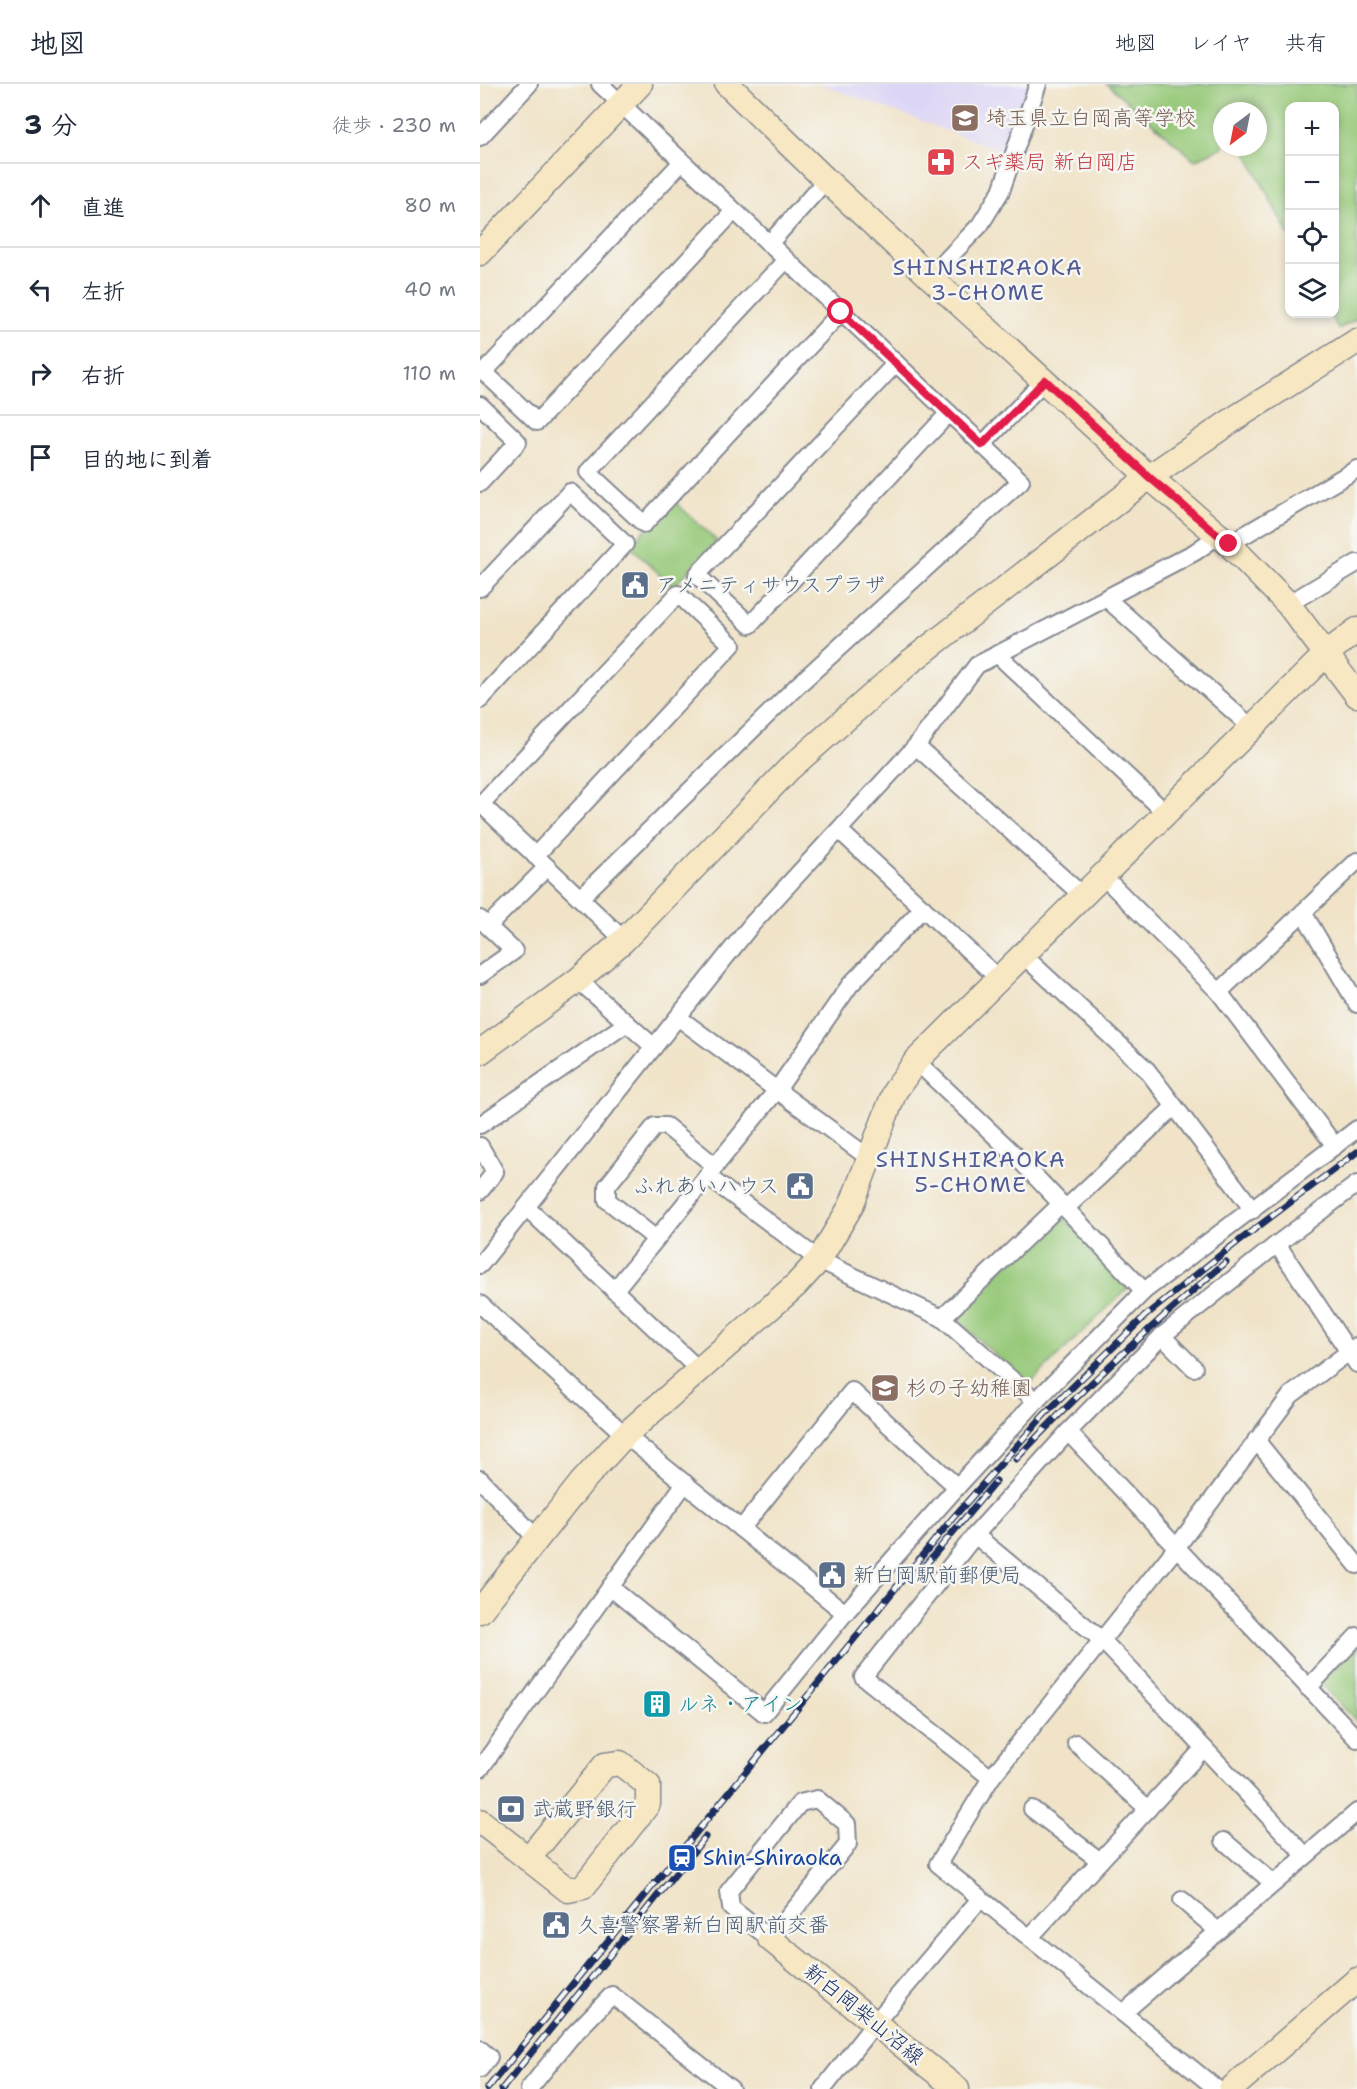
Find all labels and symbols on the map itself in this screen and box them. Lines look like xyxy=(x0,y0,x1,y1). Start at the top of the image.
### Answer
school or university icon: 埼玉県立白岡高等学校 xyxy=(949,102,981,134)
north arrow xyxy=(1213,102,1267,156)
place label: 埼玉県立白岡高等学校 xyxy=(986,104,1196,132)
pharmacy icon: スギ薬局 新白岡店 xyxy=(925,146,957,178)
place label: スギ薬局 新白岡店 xyxy=(962,148,1137,176)
district label: SHINSHIRAOKA 3-CHOME xyxy=(893,253,1083,307)
route start xyxy=(827,298,853,324)
route end xyxy=(1215,530,1241,556)
public building icon: アメニティサウスプラザ xyxy=(619,569,651,601)
place label: アメニティサウスプラザ xyxy=(656,571,885,599)
district label: SHINSHIRAOKA 5-CHOME xyxy=(876,1145,1066,1199)
public building icon: ふれあいハウス xyxy=(784,1170,816,1202)
place label: ふれあいハウス xyxy=(633,1172,779,1200)
school or university icon: 杉の子幼稚園 xyxy=(869,1372,901,1404)
place label: 杉の子幼稚園 xyxy=(906,1374,1032,1402)
public building icon: 新白岡駅前郵便局 xyxy=(816,1559,848,1591)
place label: 新白岡駅前郵便局 xyxy=(853,1561,1021,1589)
building icon: ルネ・アイン xyxy=(641,1688,673,1720)
place label: ルネ・アイン xyxy=(678,1690,803,1718)
bank icon: 武蔵野銀行 xyxy=(495,1793,527,1825)
place label: 武蔵野銀行 xyxy=(532,1795,637,1823)
station icon: Shin-Shiraoka xyxy=(666,1842,698,1874)
place label: Shin-Shiraoka xyxy=(703,1844,842,1872)
public building icon: 久喜警察署新白岡駅前交番 xyxy=(540,1909,572,1941)
place label: 久喜警察署新白岡駅前交番 xyxy=(577,1911,829,1939)
street label: 新白岡柴山沼線 xyxy=(798,1957,930,2071)

